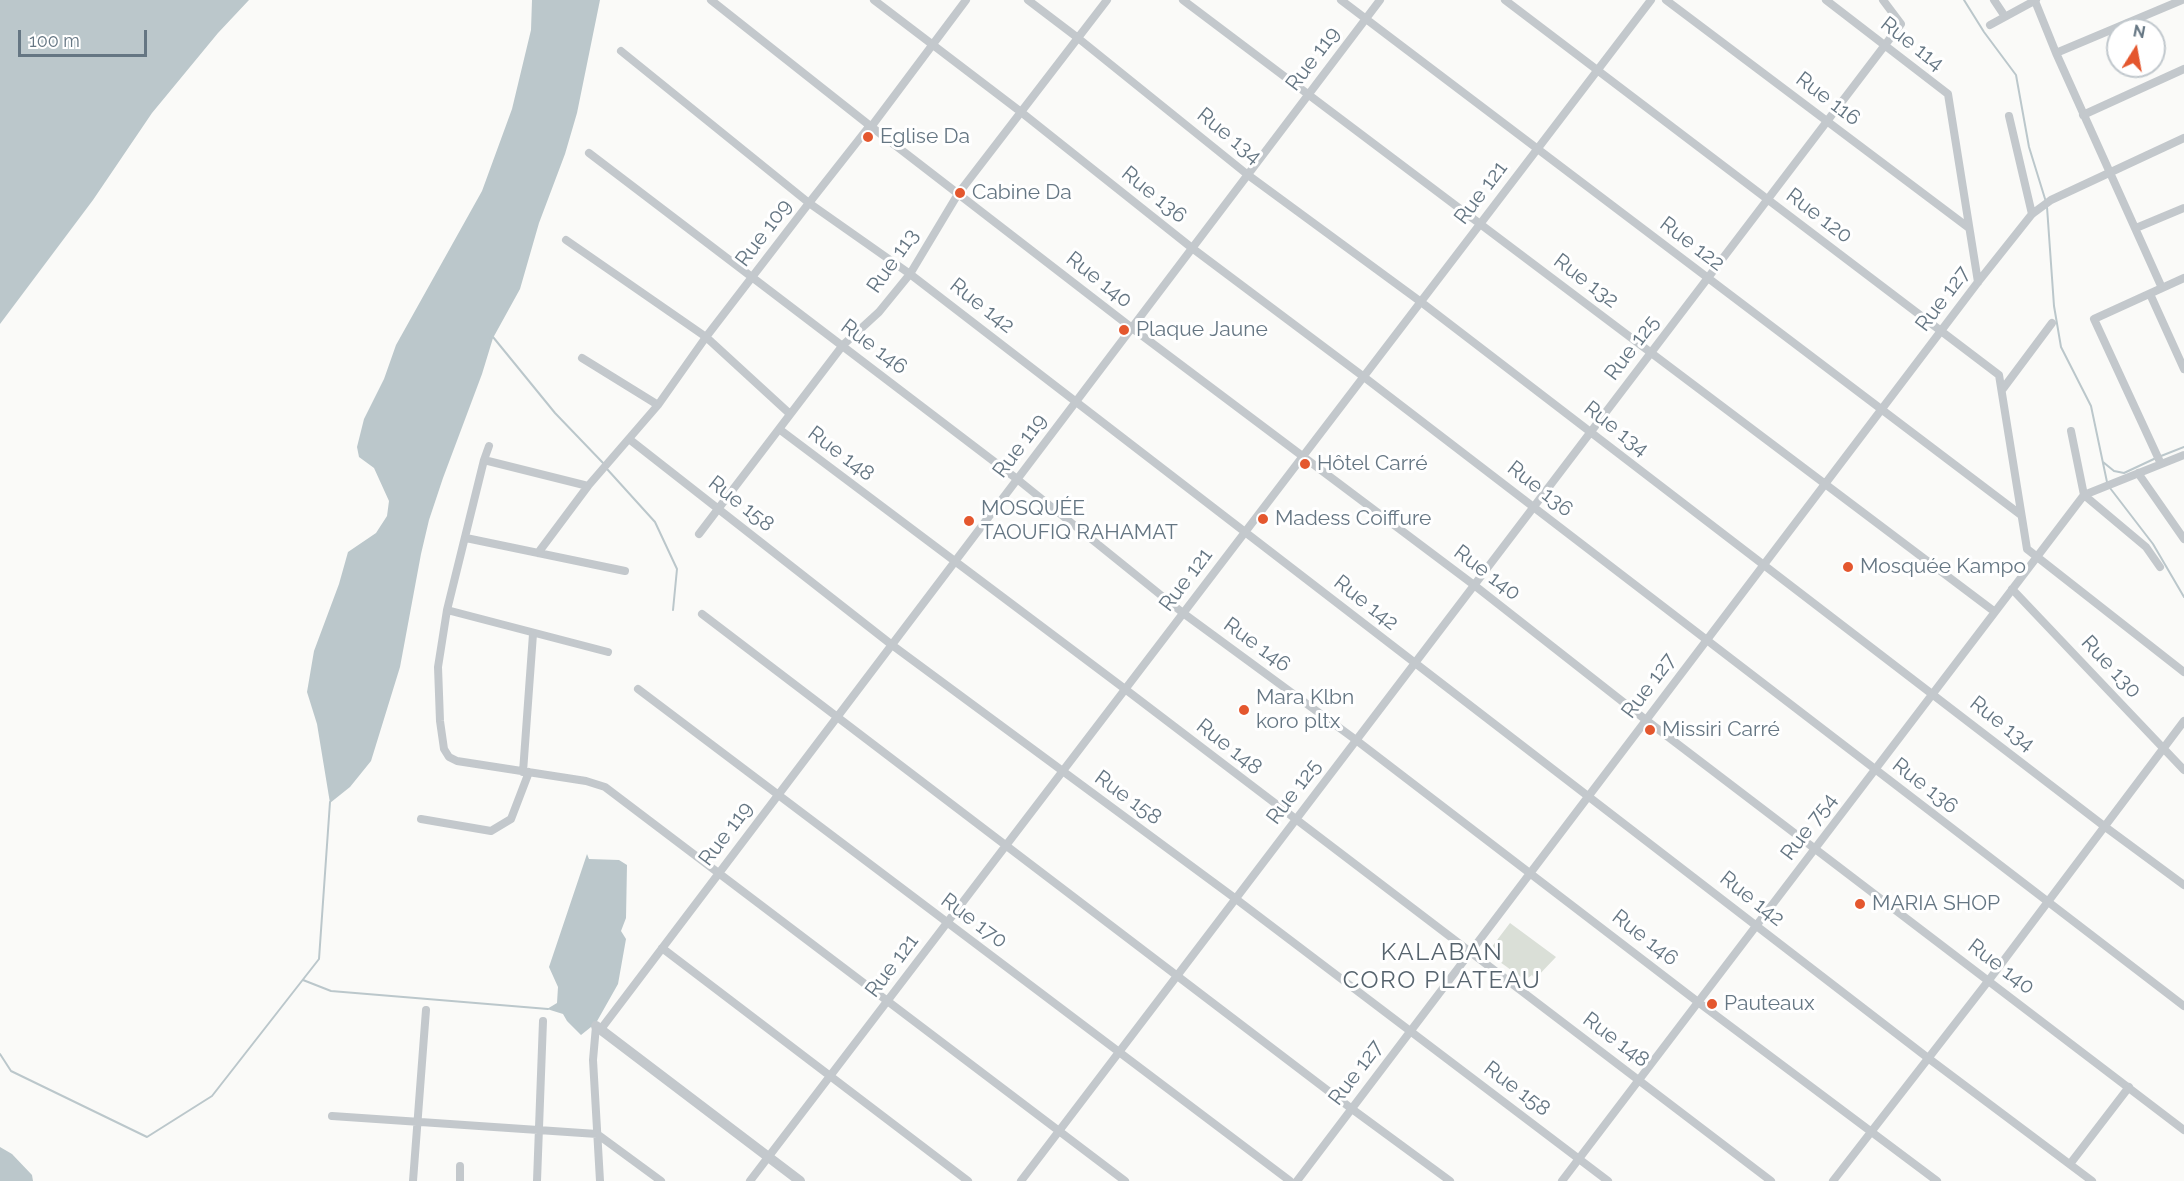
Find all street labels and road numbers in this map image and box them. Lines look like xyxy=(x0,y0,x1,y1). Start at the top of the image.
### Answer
street label: Rue 114 xyxy=(1875,12,1949,76)
street label: Rue 119 xyxy=(1281,22,1345,96)
street label: Rue 116 xyxy=(1791,67,1865,131)
street label: Rue 134 xyxy=(1192,102,1266,170)
street label: Rue 121 xyxy=(1449,156,1513,230)
street label: Rue 136 xyxy=(1116,161,1192,229)
street label: Rue 120 xyxy=(1781,183,1857,249)
street label: Rue 109 xyxy=(731,194,797,272)
street label: Rue 122 xyxy=(1655,211,1729,277)
street label: Rue 113 xyxy=(862,224,924,298)
street label: Rue 140 xyxy=(1061,246,1137,314)
street label: Rue 132 xyxy=(1549,248,1623,314)
street label: Rue 127 xyxy=(1910,262,1976,336)
street label: Rue 142 xyxy=(945,273,1019,339)
street label: Rue 125 xyxy=(1599,310,1665,386)
street label: Rue 146 xyxy=(836,314,912,380)
street label: Rue 134 xyxy=(1579,396,1653,462)
street label: Rue 119 xyxy=(988,409,1052,483)
street label: Rue 148 xyxy=(803,421,879,487)
street label: Rue 136 xyxy=(1502,455,1578,523)
street label: Rue 158 xyxy=(703,470,779,538)
street label: Rue 140 xyxy=(1449,540,1525,606)
street label: Rue 121 xyxy=(1154,543,1218,617)
street label: Rue 142 xyxy=(1329,570,1403,636)
street label: Rue 146 xyxy=(1219,612,1295,678)
street label: Rue 130 xyxy=(2076,630,2146,704)
street label: Rue 127 xyxy=(1616,649,1682,723)
street label: Rue 134 xyxy=(1965,691,2039,757)
street label: Rue 148 xyxy=(1191,713,1267,781)
street label: Rue 136 xyxy=(1887,752,1963,820)
street label: Rue 125 xyxy=(1261,754,1327,830)
street label: Rue 158 xyxy=(1090,765,1166,831)
street label: Rue 754 xyxy=(1776,788,1842,866)
street label: Rue 119 xyxy=(694,797,758,871)
street label: Rue 142 xyxy=(1715,866,1789,932)
street label: Rue 170 xyxy=(936,888,1012,954)
street label: Rue 146 xyxy=(1607,904,1683,972)
street label: Rue 121 xyxy=(860,929,924,1003)
street label: Rue 140 xyxy=(1963,934,2039,1000)
street label: Rue 148 xyxy=(1578,1007,1654,1073)
street label: Rue 127 xyxy=(1323,1036,1389,1110)
street label: Rue 158 xyxy=(1479,1056,1555,1122)

